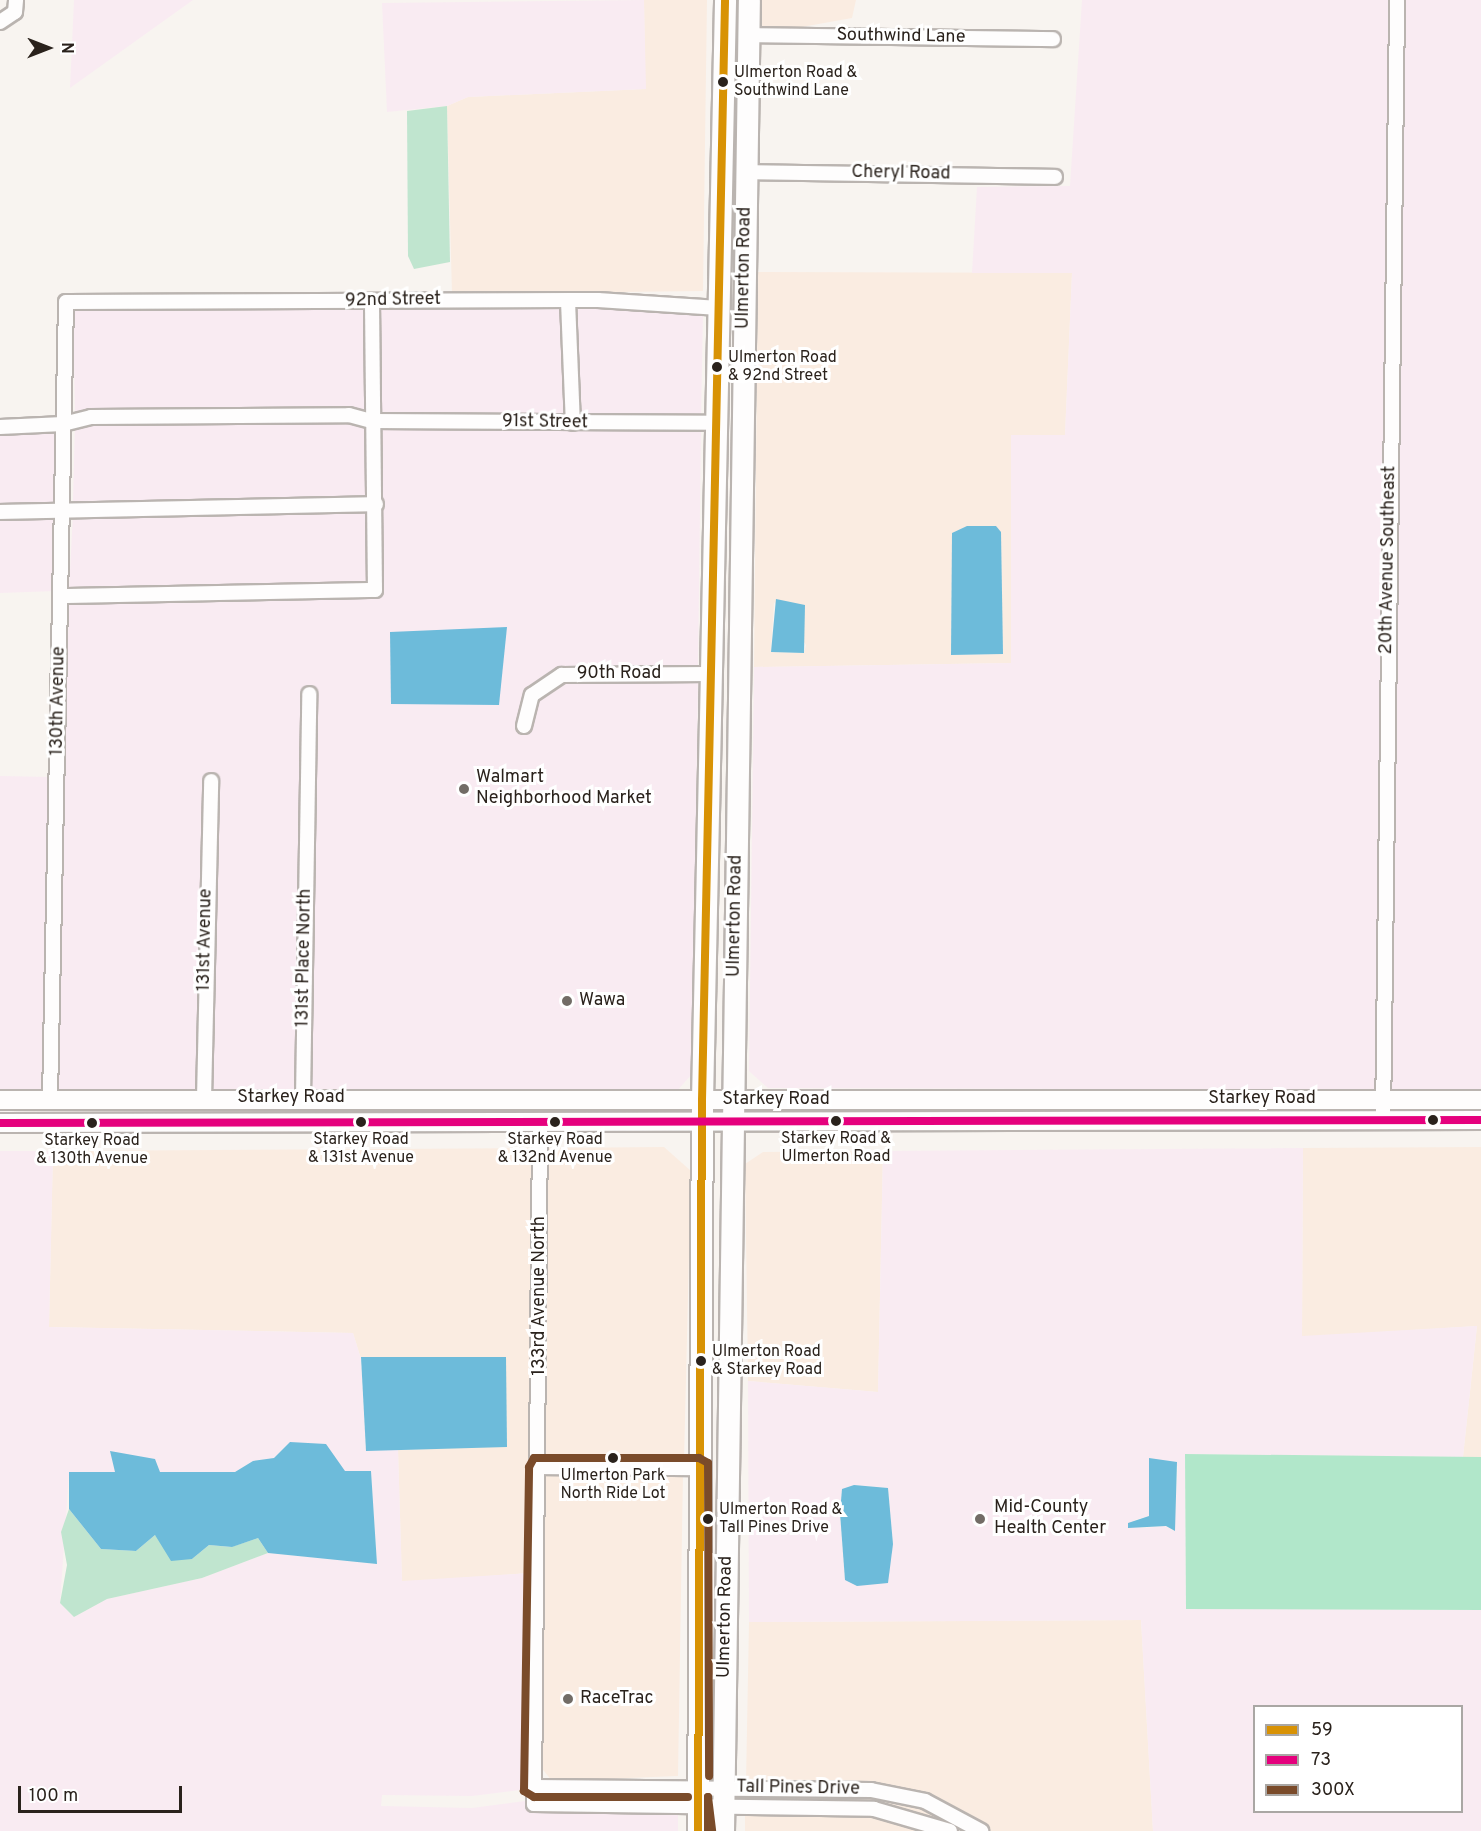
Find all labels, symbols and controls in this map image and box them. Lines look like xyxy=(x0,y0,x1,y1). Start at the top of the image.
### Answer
north arrow xyxy=(18,18,78,78)
street label: Southwind Lane xyxy=(836,25,966,49)
text: N xyxy=(56,42,76,54)
place label: Ulmerton Road & Southwind Lane xyxy=(734,63,857,101)
marker: Ulmerton Road & Southwind Lane xyxy=(717,76,729,88)
street label: Cheryl Road xyxy=(851,162,951,186)
street label: Ulmerton Road xyxy=(733,207,757,329)
street label: 92nd Street xyxy=(345,289,441,313)
place label: Ulmerton Road & 92nd Street xyxy=(728,348,837,386)
marker: Ulmerton Road & 92nd Street xyxy=(711,361,723,373)
street label: 91st Street xyxy=(502,411,588,435)
street label: 20th Avenue Southeast xyxy=(1377,465,1401,655)
street label: 130th Avenue xyxy=(47,646,71,756)
street label: 90th Road xyxy=(577,663,661,685)
place label: Walmart Neighborhood Market xyxy=(476,768,652,810)
marker: Walmart Neighborhood Market xyxy=(457,782,471,796)
street label: Ulmerton Road xyxy=(724,855,748,977)
street label: 131st Avenue xyxy=(194,888,218,992)
street label: 131st Place North xyxy=(293,889,317,1027)
place label: Wawa xyxy=(579,990,625,1012)
marker: Wawa xyxy=(560,994,574,1008)
street label: Starkey Road xyxy=(237,1087,345,1109)
street label: Starkey Road xyxy=(1208,1088,1316,1110)
street label: Starkey Road xyxy=(722,1089,830,1111)
unlabelled marker xyxy=(1427,1114,1439,1126)
marker: Starkey Road & Ulmerton Road xyxy=(830,1115,842,1127)
marker: Starkey Road & 131st Avenue xyxy=(355,1116,367,1128)
marker: Starkey Road & 132nd Avenue xyxy=(549,1116,561,1128)
marker: Starkey Road & 130th Avenue xyxy=(86,1117,98,1129)
place label: Starkey Road & Ulmerton Road xyxy=(781,1129,891,1167)
place label: Starkey Road & 131st Avenue xyxy=(308,1130,414,1168)
place label: Starkey Road & 132nd Avenue xyxy=(497,1130,613,1168)
place label: Starkey Road & 130th Avenue xyxy=(36,1131,148,1169)
street label: 133rd Avenue North xyxy=(529,1216,551,1376)
place label: Ulmerton Road & Starkey Road xyxy=(712,1342,822,1380)
marker: Ulmerton Road & Starkey Road xyxy=(695,1355,707,1367)
marker: Ulmerton Park North Ride Lot xyxy=(607,1452,619,1464)
place label: Ulmerton Park North Ride Lot xyxy=(561,1466,665,1504)
place label: Mid-County Health Center xyxy=(994,1498,1106,1540)
place label: Ulmerton Road & Tall Pines Drive xyxy=(719,1500,842,1538)
marker: Mid-County Health Center xyxy=(971,1510,989,1528)
marker: Ulmerton Road & Tall Pines Drive xyxy=(702,1513,714,1525)
street label: Ulmerton Road xyxy=(714,1556,738,1678)
place label: RaceTrac xyxy=(580,1688,653,1710)
marker: RaceTrac xyxy=(561,1692,575,1706)
legend xyxy=(1253,1705,1463,1813)
text: 59 xyxy=(1311,1719,1333,1742)
text: 73 xyxy=(1311,1749,1331,1772)
scale bar xyxy=(21,1774,184,1812)
street label: Tall Pines Drive xyxy=(736,1777,860,1801)
text: 300X xyxy=(1311,1779,1355,1802)
text: 100 m xyxy=(29,1785,78,1808)

